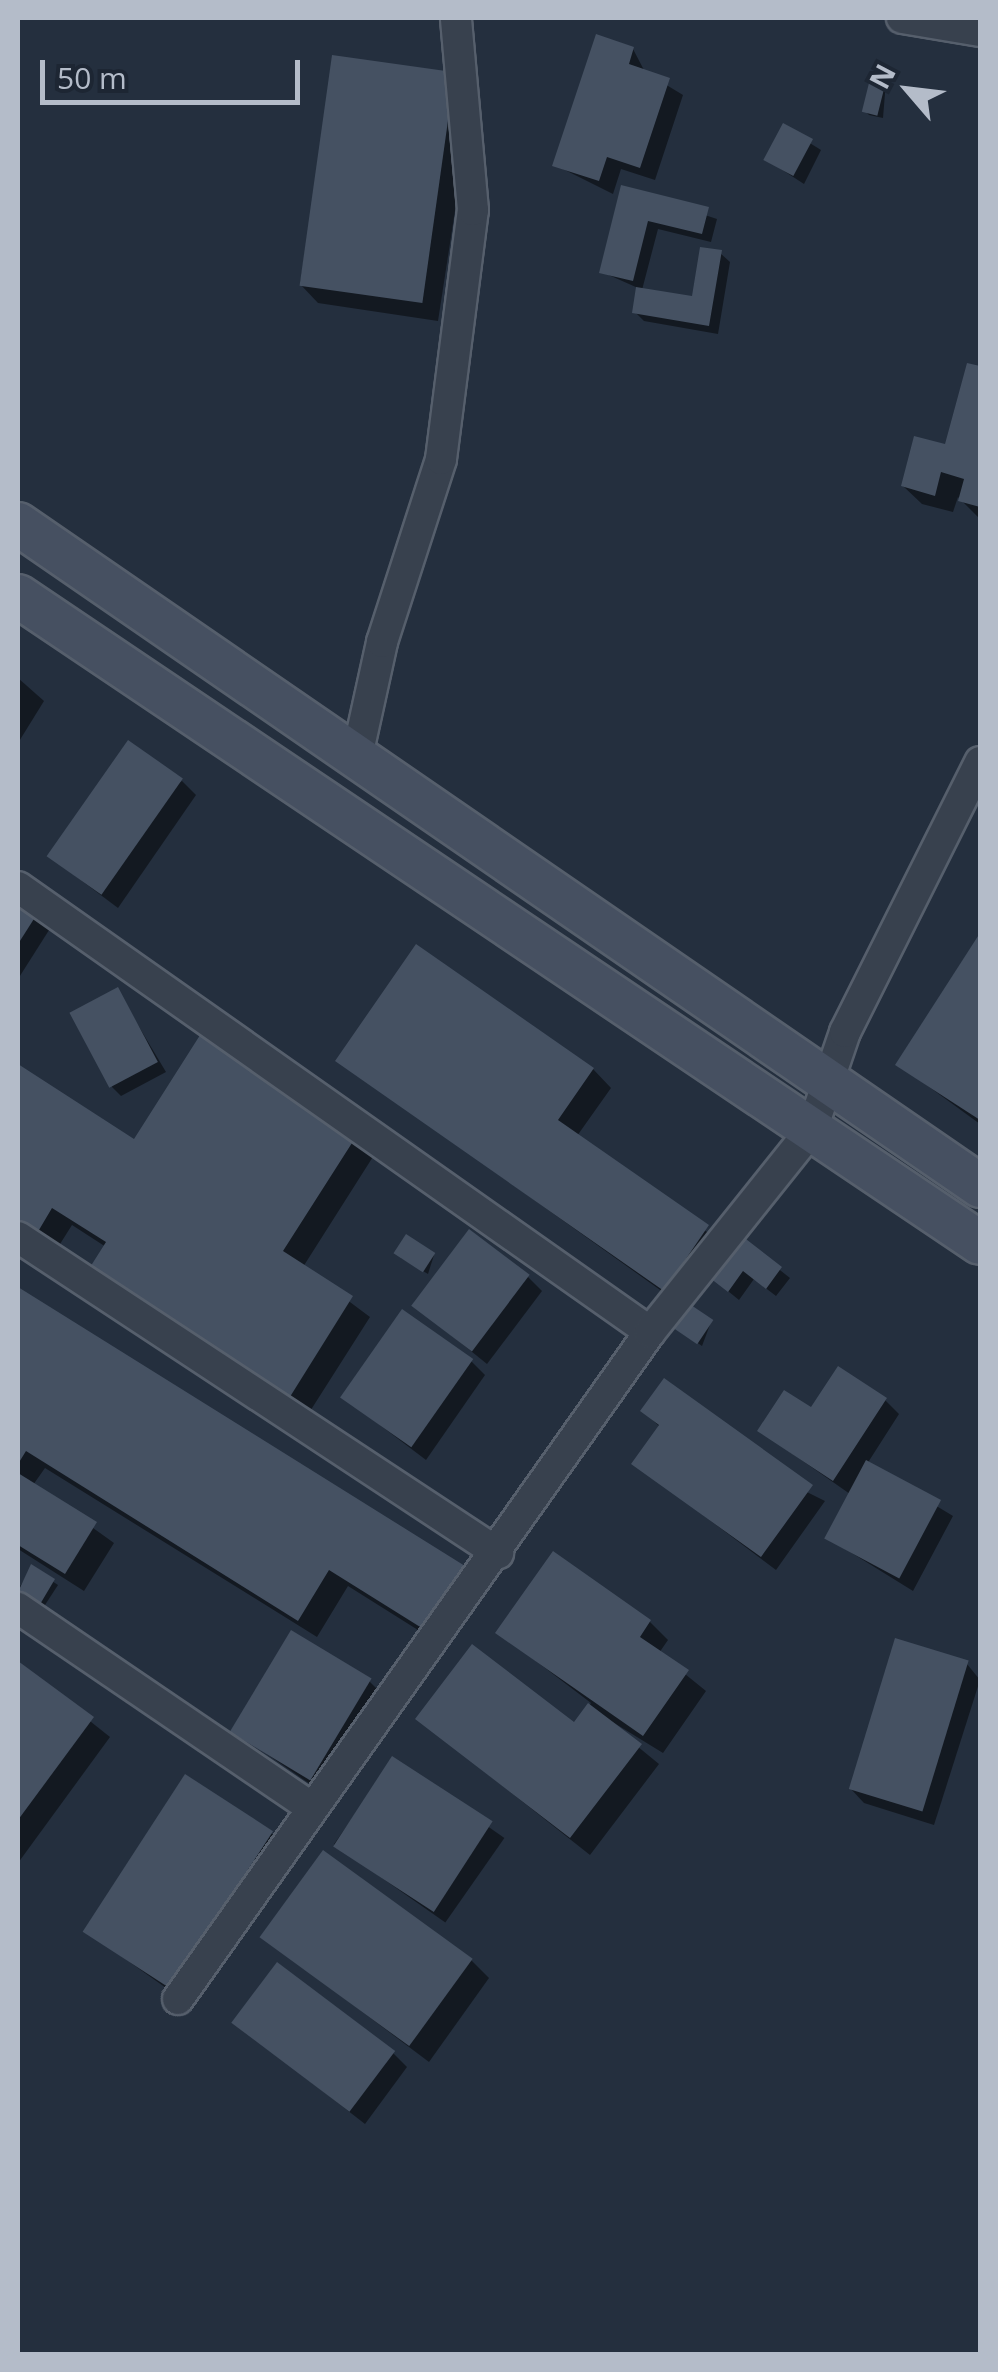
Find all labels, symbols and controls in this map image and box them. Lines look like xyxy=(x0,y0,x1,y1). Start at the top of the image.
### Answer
scale bar xyxy=(45,40,305,102)
north arrow xyxy=(858,40,958,140)
text: 50 m xyxy=(57,57,127,98)
text: N xyxy=(859,57,904,95)

